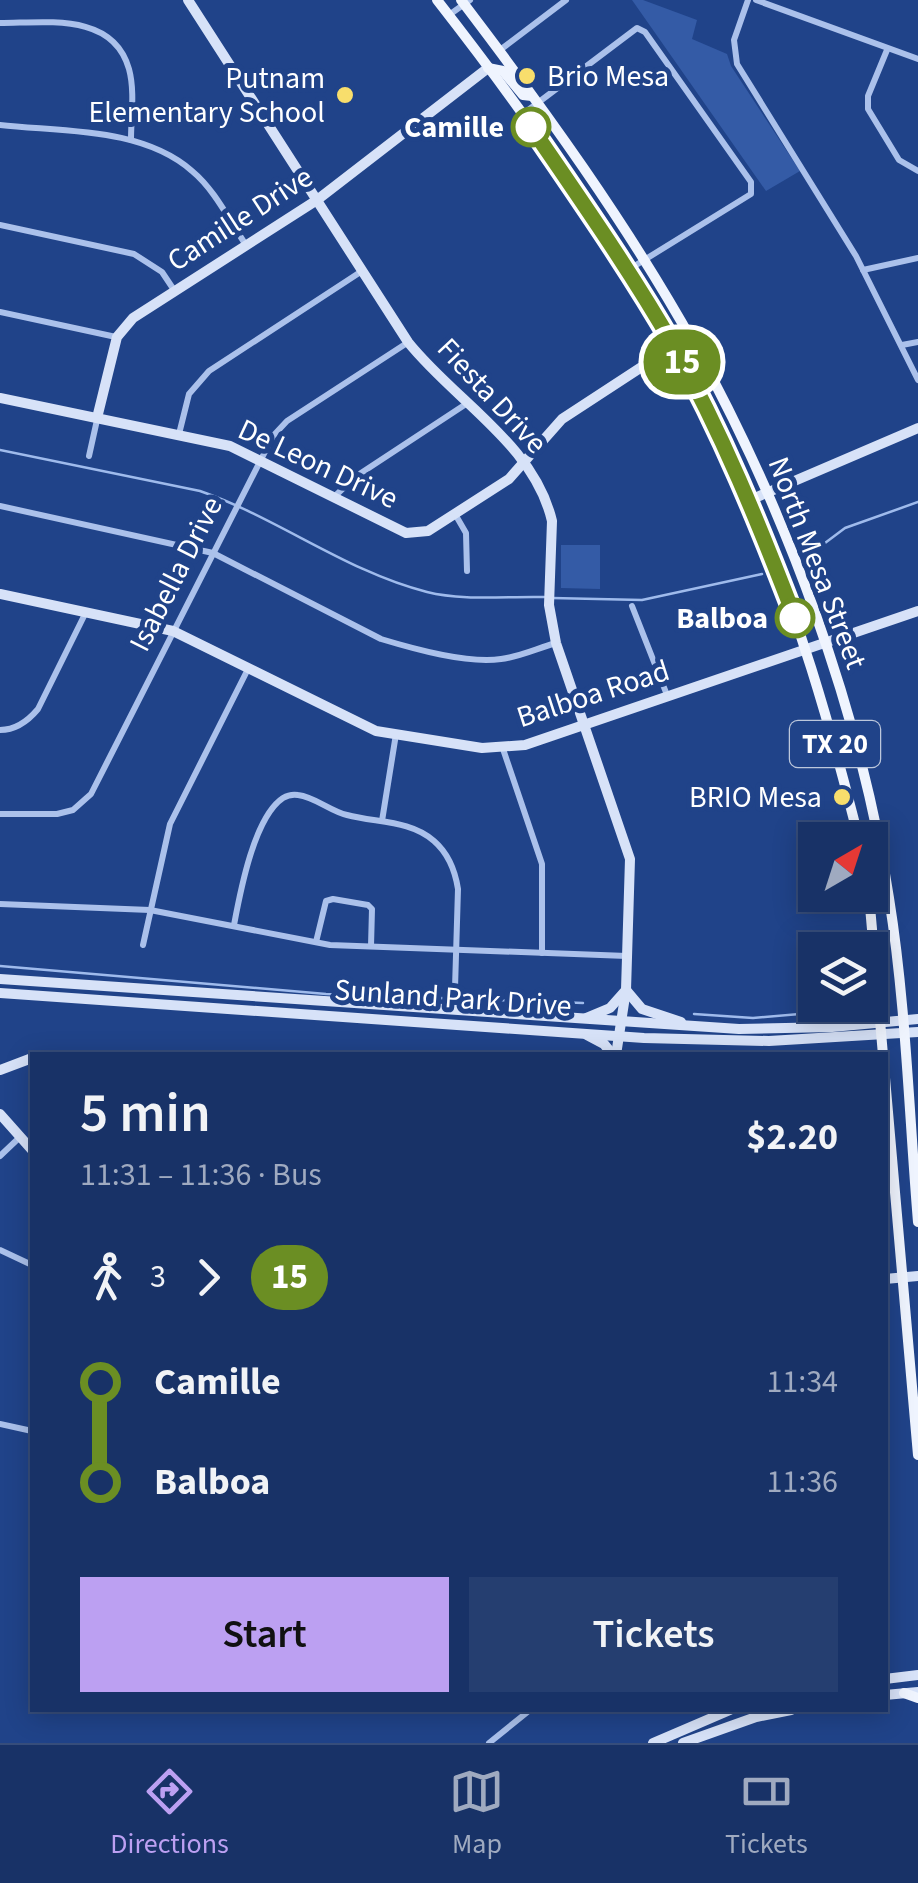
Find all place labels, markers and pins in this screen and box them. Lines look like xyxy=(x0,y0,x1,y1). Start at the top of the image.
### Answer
place label: Brio Mesa xyxy=(547,55,669,98)
place label: Putnam Elementary School xyxy=(89,57,325,134)
marker: Brio Mesa xyxy=(516,65,538,87)
marker: Putnam Elementary School xyxy=(334,84,356,106)
place label: Camille xyxy=(404,106,504,149)
marker: Camille xyxy=(512,108,550,146)
place label: Balboa xyxy=(676,597,768,640)
marker: Balboa xyxy=(776,599,814,637)
place label: BRIO Mesa xyxy=(689,776,822,819)
marker: BRIO Mesa xyxy=(831,786,853,808)

